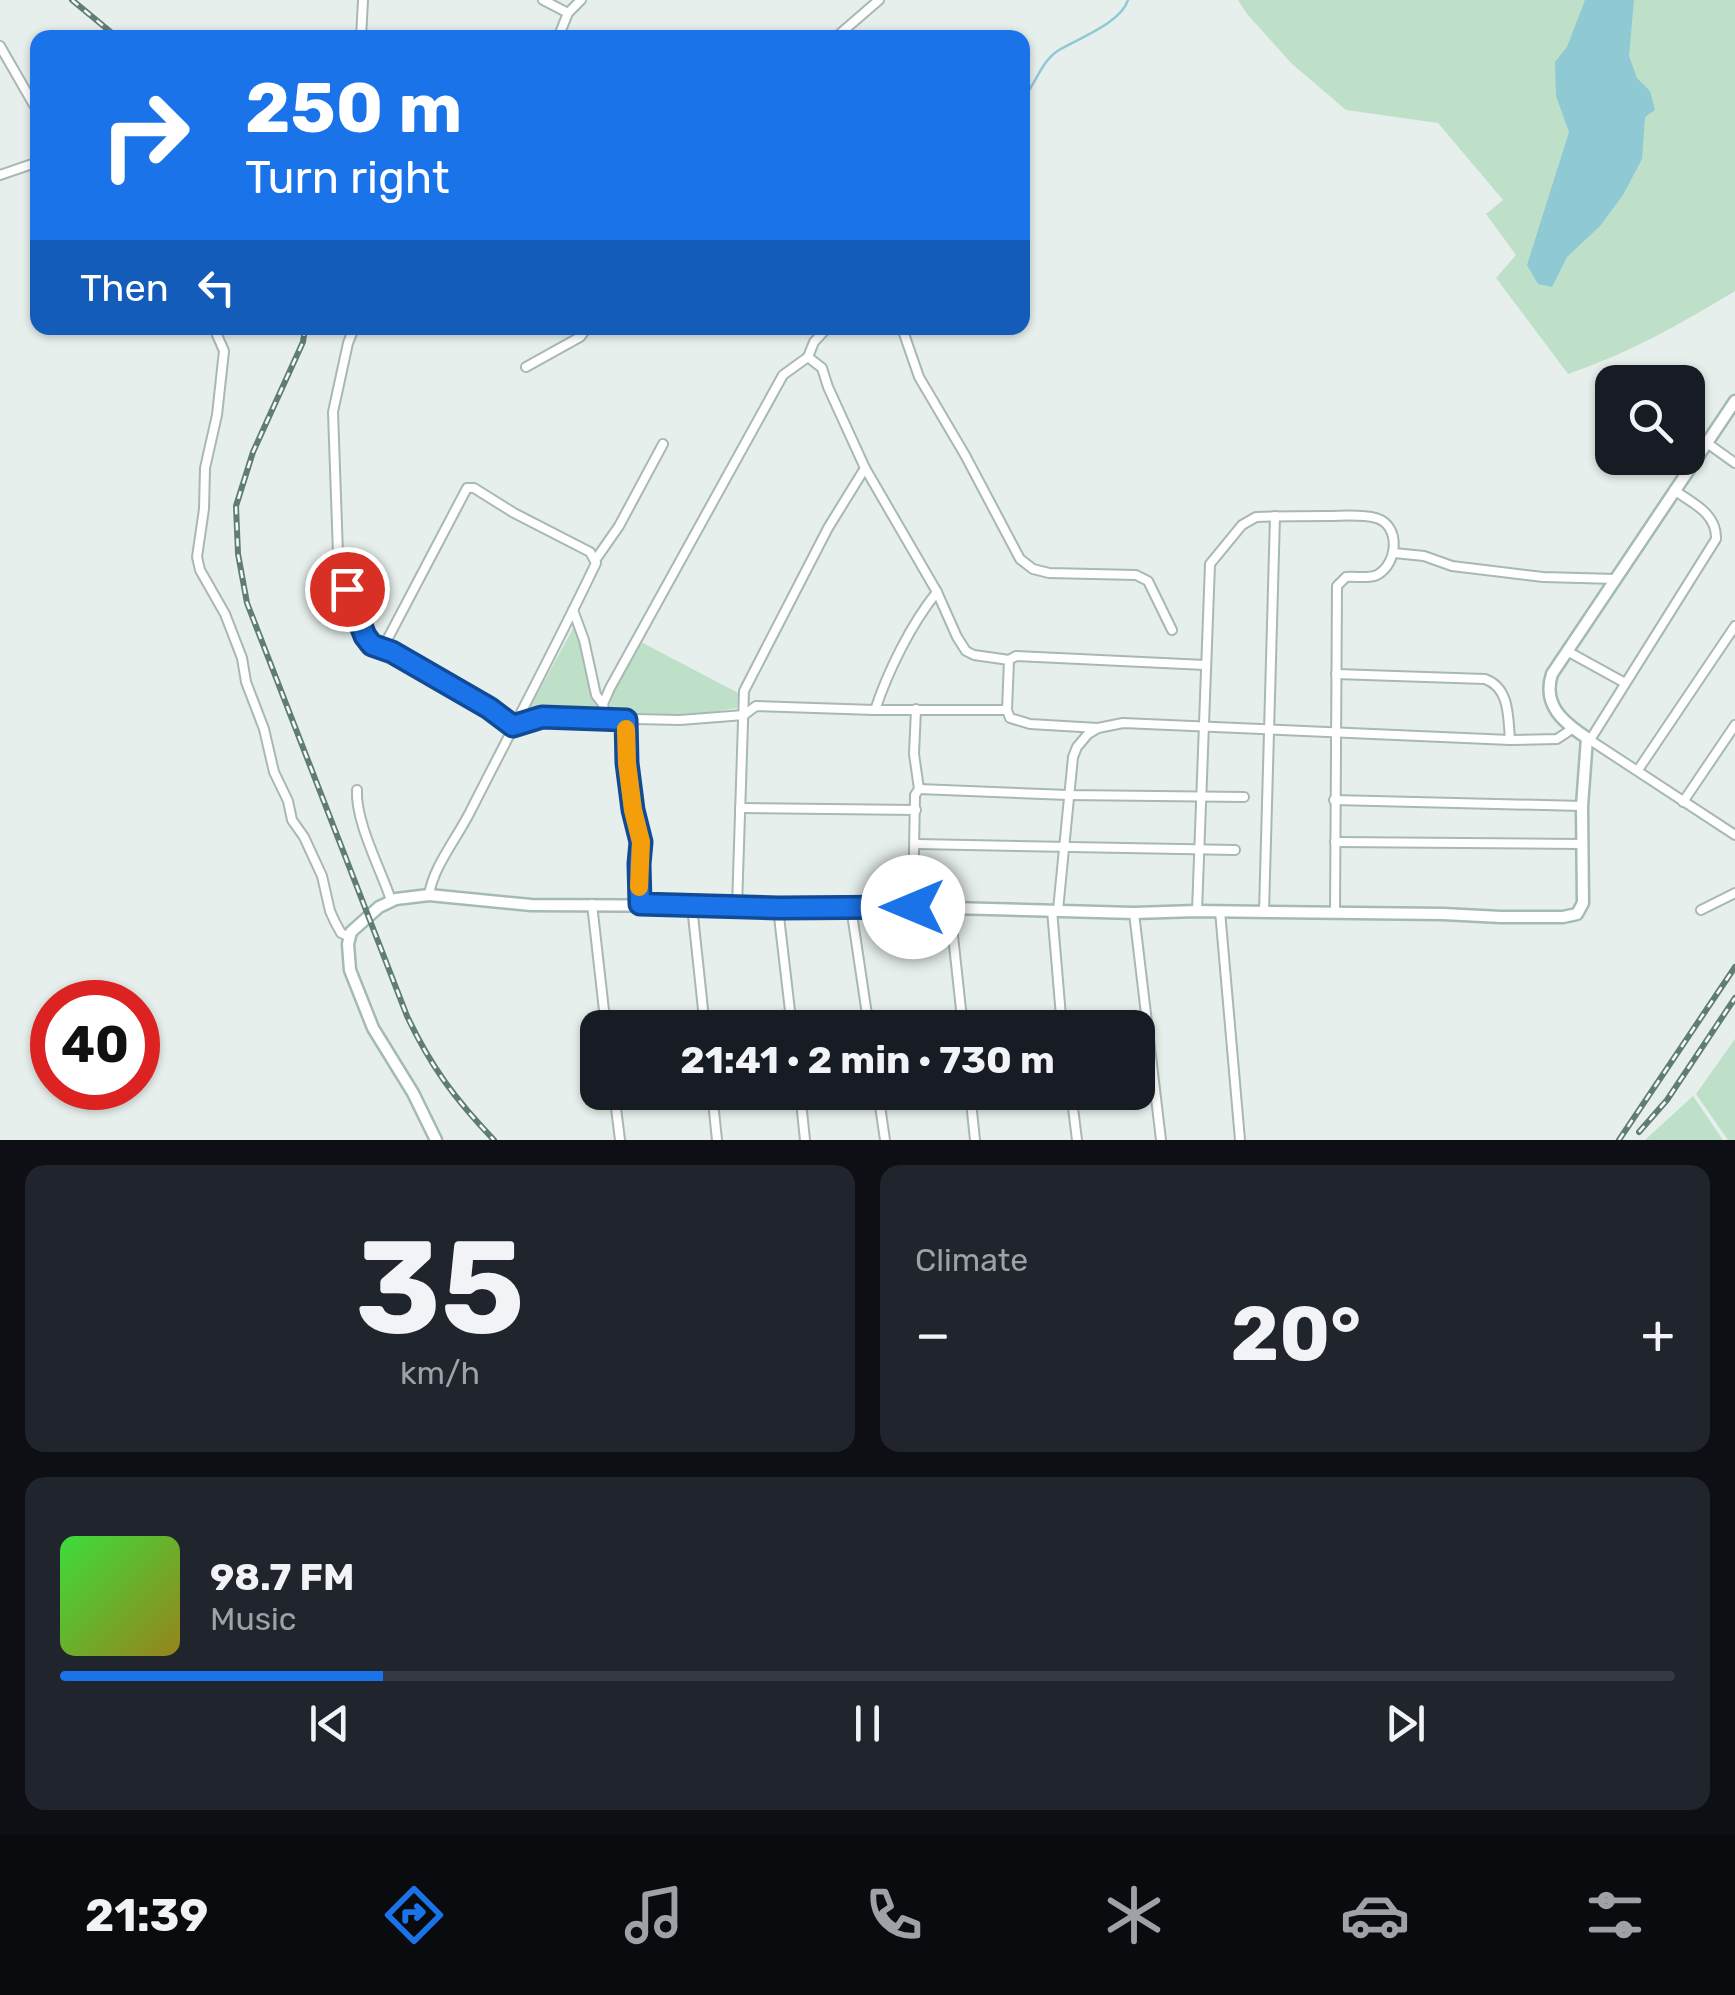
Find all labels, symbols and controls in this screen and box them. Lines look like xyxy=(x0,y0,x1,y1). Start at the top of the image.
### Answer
text: 250 m xyxy=(245,67,462,150)
icon: right xyxy=(80,70,210,200)
text: Turn right xyxy=(245,151,449,204)
icon: left xyxy=(189,260,244,315)
text: Then xyxy=(80,265,169,311)
map controls xyxy=(1595,365,1705,475)
button: search xyxy=(1595,365,1705,475)
pin xyxy=(305,547,390,632)
icon: arrive xyxy=(320,562,375,617)
position arrow xyxy=(861,855,965,959)
speed limit sign: 40 xyxy=(30,980,160,1110)
text: 21:41 · 2 min · 730 m xyxy=(680,1037,1055,1083)
text: 35 xyxy=(355,1211,525,1366)
text: Climate xyxy=(915,1241,1028,1279)
text: 20° xyxy=(1230,1290,1361,1379)
text: − xyxy=(915,1302,951,1367)
text: + xyxy=(1641,1302,1675,1367)
text: km/h xyxy=(400,1354,480,1392)
text: 98.7 FM xyxy=(210,1554,354,1600)
text: Music xyxy=(210,1600,296,1638)
icon: previous xyxy=(302,1696,357,1751)
icon: pause xyxy=(840,1696,895,1751)
icon: next xyxy=(1378,1696,1433,1751)
icon: directions xyxy=(379,1880,449,1950)
icon: music xyxy=(619,1880,689,1950)
icon: phone xyxy=(859,1880,929,1950)
icon: climate xyxy=(1099,1880,1169,1950)
icon: car xyxy=(1340,1880,1410,1950)
icon: filters xyxy=(1580,1880,1650,1950)
text: 21:39 xyxy=(85,1889,208,1942)

